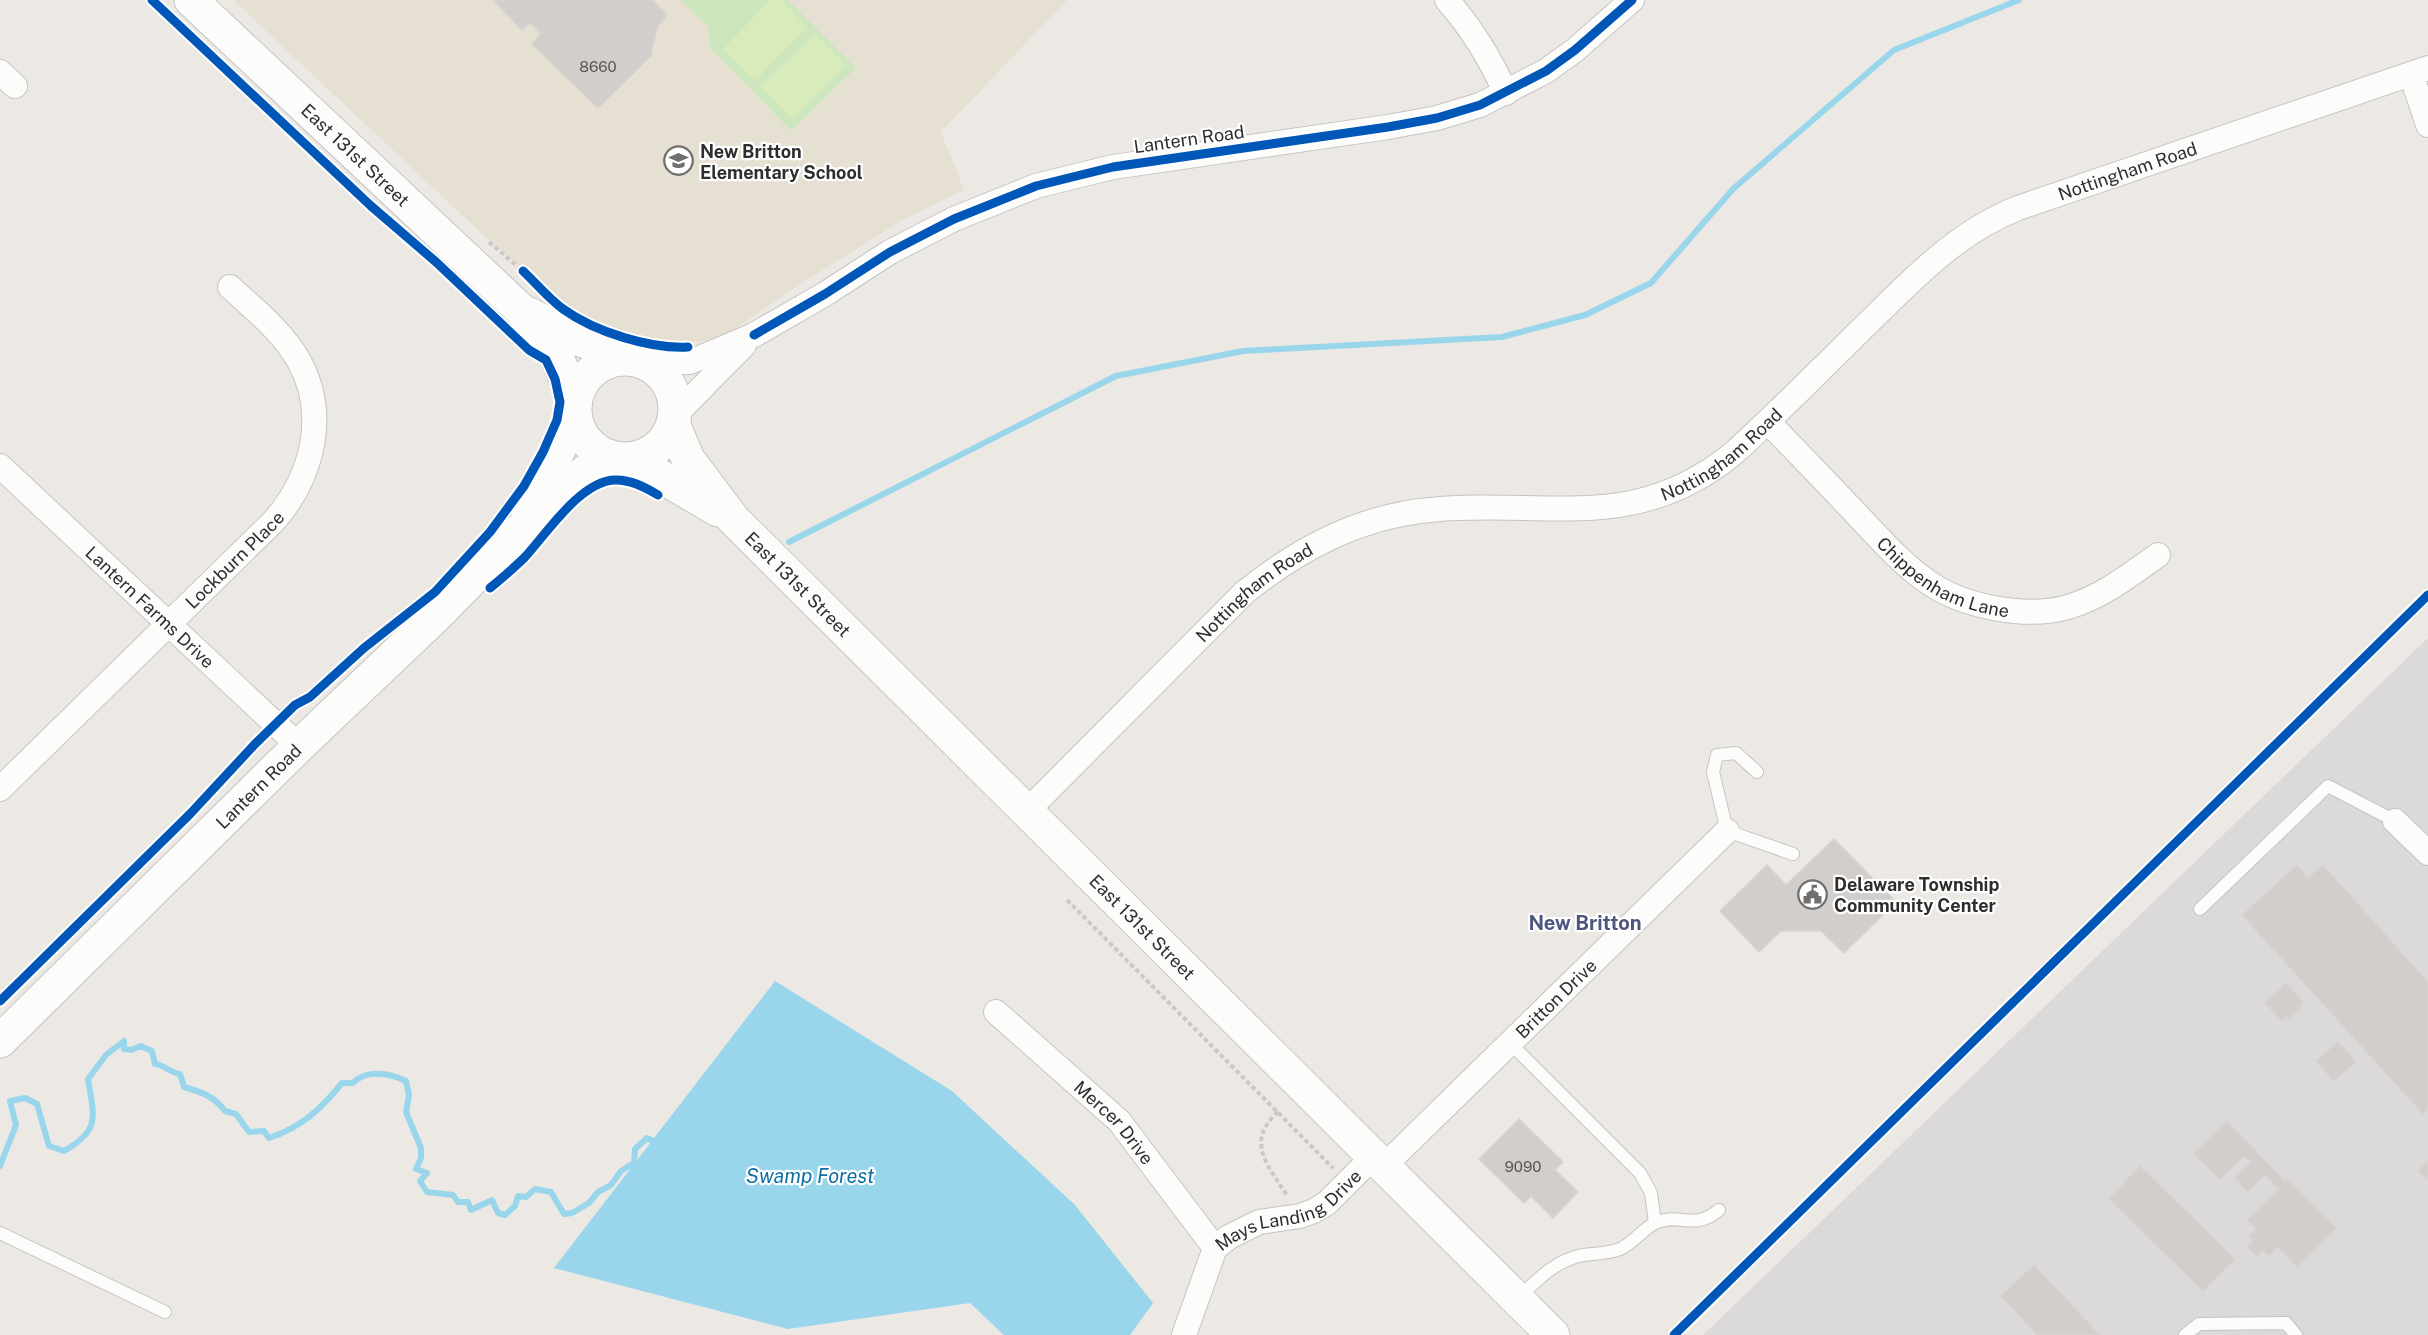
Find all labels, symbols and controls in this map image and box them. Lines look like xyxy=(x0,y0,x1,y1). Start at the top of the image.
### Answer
house number: 8660 xyxy=(579,58,617,75)
street label: East 131st Street xyxy=(297,99,414,210)
street label: Lantern Road xyxy=(1132,121,1246,157)
street label: Nottingham Road xyxy=(2055,137,2200,204)
place label: New Britton Elementary School xyxy=(700,141,863,183)
school or university icon: New Britton Elementary School xyxy=(663,145,695,177)
street label: Nottingham Road xyxy=(1658,403,1786,505)
street label: Lockburn Place xyxy=(181,507,288,613)
street label: East 131st Street xyxy=(741,527,855,641)
street label: Chippenham Lane xyxy=(1873,532,2011,621)
street label: Nottingham Road xyxy=(1191,538,1316,646)
street label: Lantern Farms Drive xyxy=(82,542,219,672)
street label: Lantern Road xyxy=(211,739,305,833)
street label: East 131st Street xyxy=(1086,870,1200,984)
place label: Delaware Township Community Center xyxy=(1834,874,1999,916)
public building icon: Delaware Township Community Center xyxy=(1797,878,1829,910)
district label: New Britton xyxy=(1528,911,1642,935)
street label: Britton Drive xyxy=(1511,954,1600,1042)
street label: Mercer Drive xyxy=(1070,1076,1158,1168)
house number: 9090 xyxy=(1505,1158,1541,1175)
water label: Swamp Forest xyxy=(746,1164,875,1188)
street label: Mays Landing Drive xyxy=(1211,1165,1365,1254)

